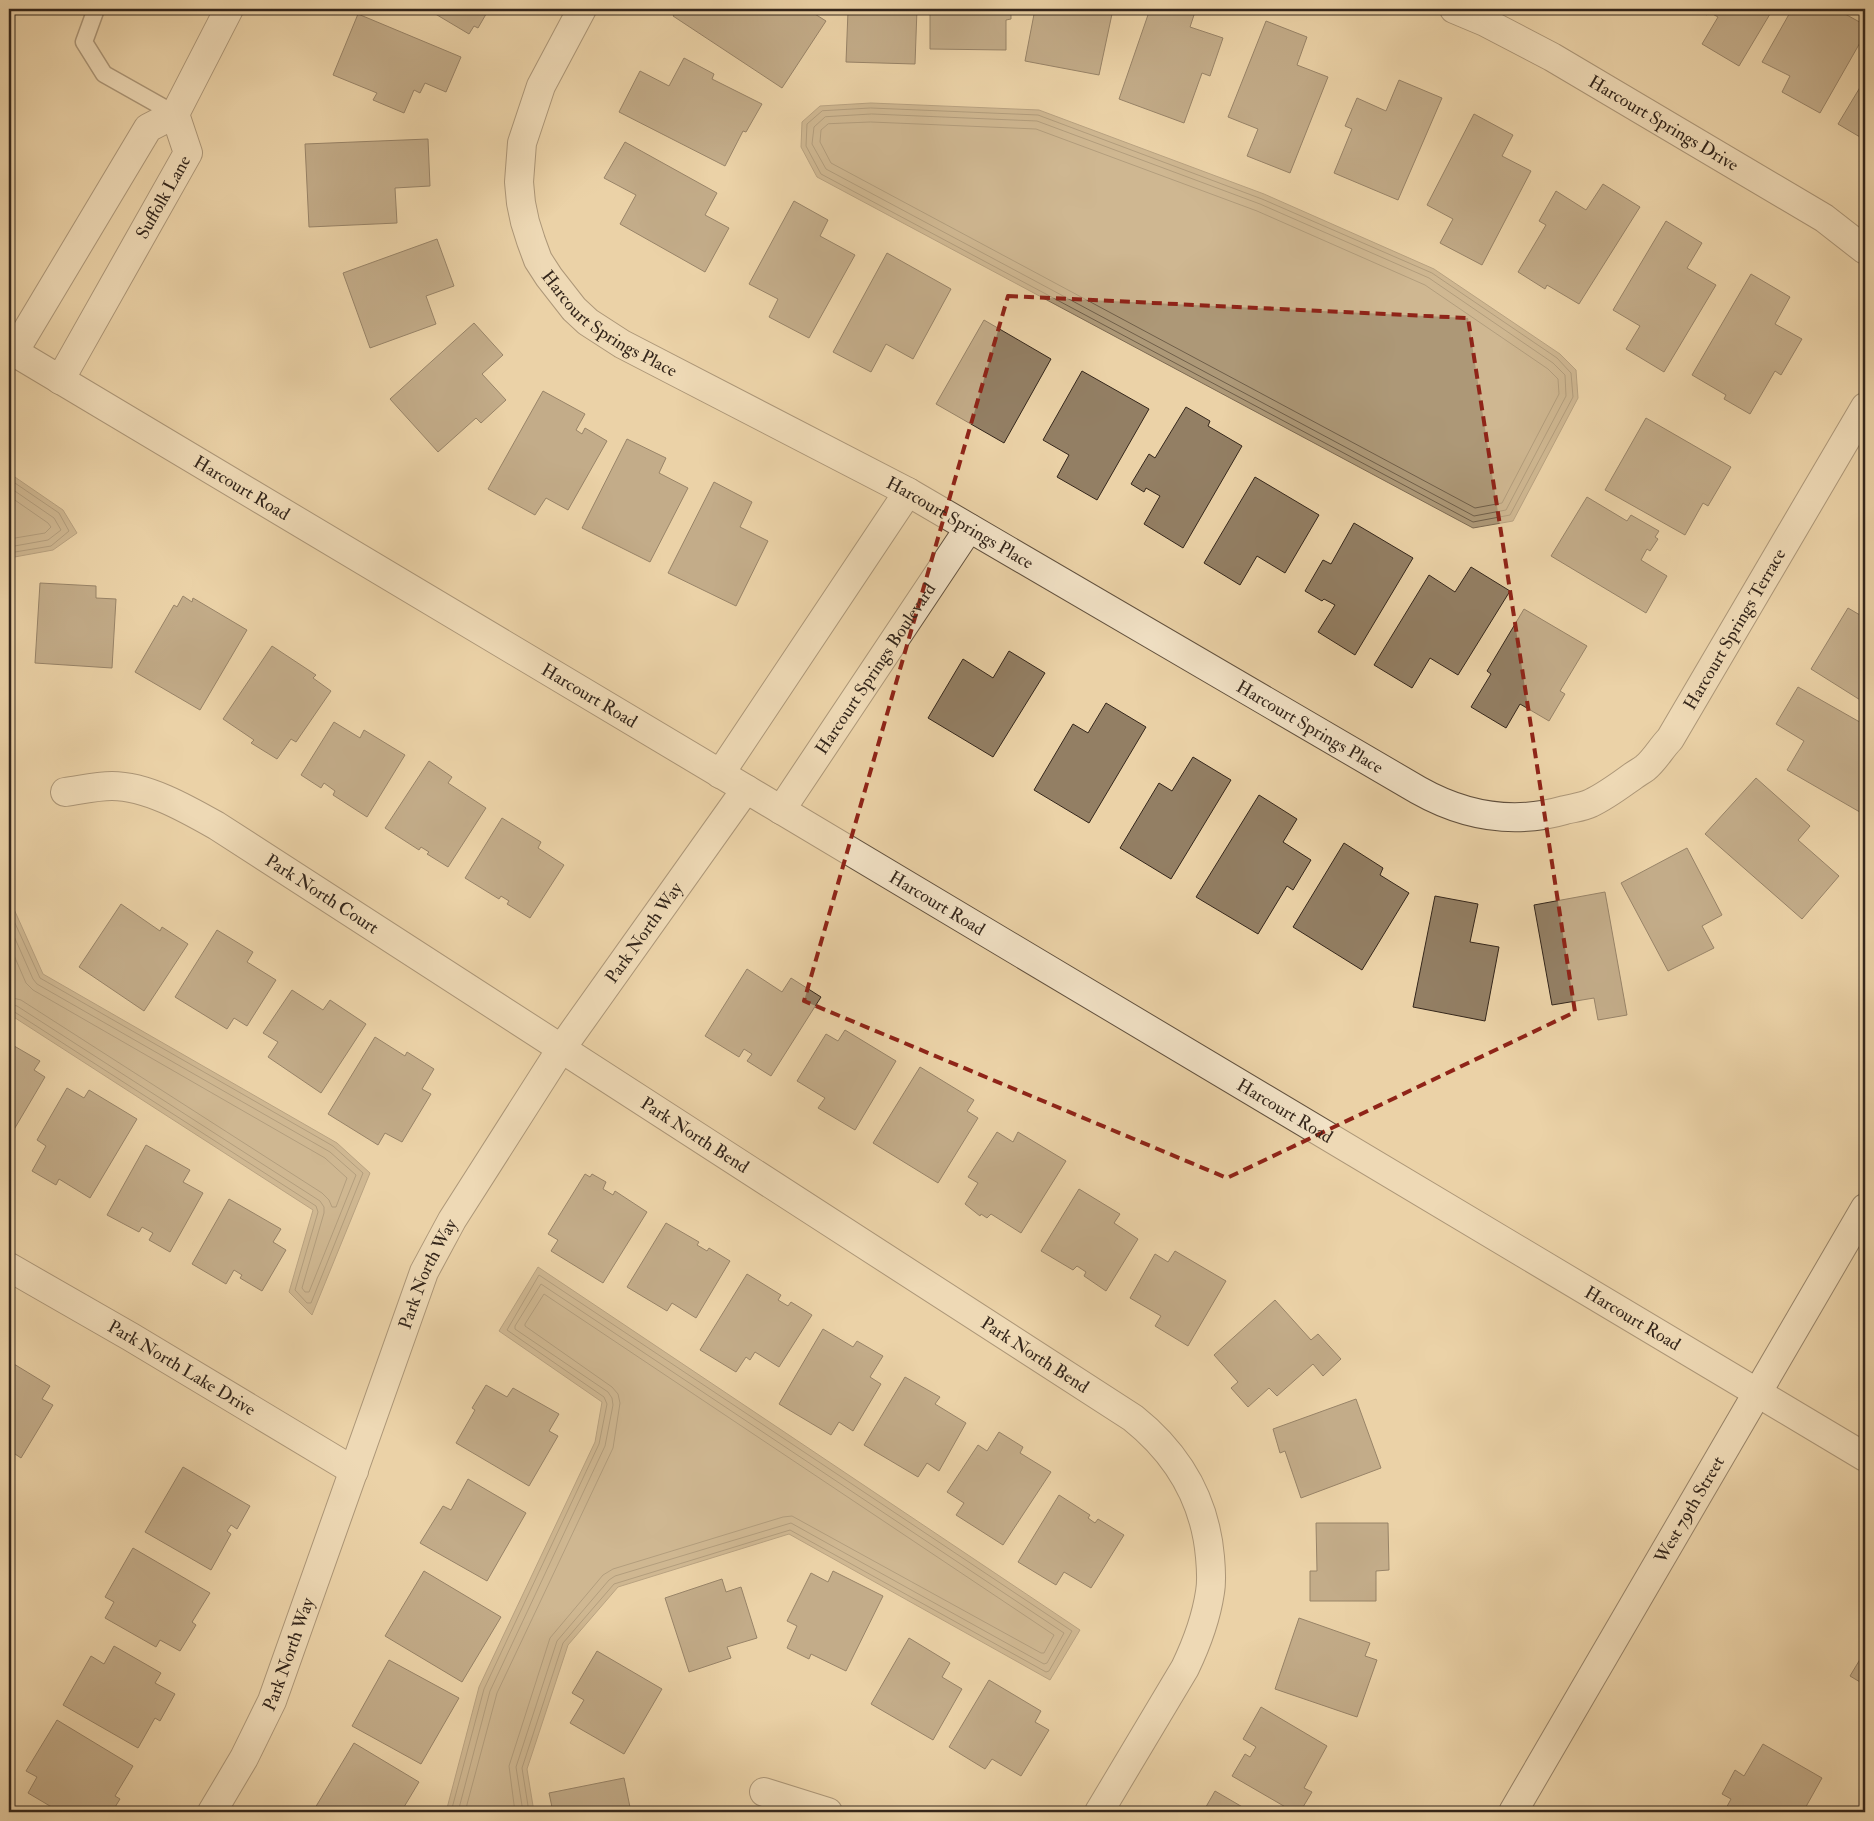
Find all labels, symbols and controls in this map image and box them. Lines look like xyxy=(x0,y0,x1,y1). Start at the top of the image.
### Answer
street label: Harcourt Springs Drive xyxy=(1585,70,1743,177)
street label: Suffolk Lane xyxy=(130,151,196,243)
street label: Harcourt Springs Place xyxy=(537,266,682,382)
street label: Harcourt Road xyxy=(189,450,294,526)
street label: Harcourt Springs Place xyxy=(882,471,1038,575)
street label: Harcourt Springs Terrace xyxy=(1678,544,1791,714)
street label: Harcourt Springs Boulevard xyxy=(810,578,941,759)
street label: Harcourt Road xyxy=(537,658,642,733)
street label: Harcourt Springs Place xyxy=(1232,675,1388,779)
street label: Park North Court xyxy=(261,849,383,939)
street label: Harcourt Road xyxy=(885,866,990,941)
street label: Park North Way xyxy=(600,877,688,988)
street label: Harcourt Road xyxy=(1233,1073,1337,1148)
street label: Park North Bend xyxy=(637,1092,753,1178)
street label: Park North Way xyxy=(393,1214,463,1332)
street label: Harcourt Road xyxy=(1580,1281,1685,1356)
street label: Park North Bend xyxy=(977,1311,1094,1398)
street label: Park North Lake Drive xyxy=(104,1315,260,1421)
street label: West 79th Street xyxy=(1649,1452,1729,1568)
street label: Park North Way xyxy=(257,1593,320,1715)

